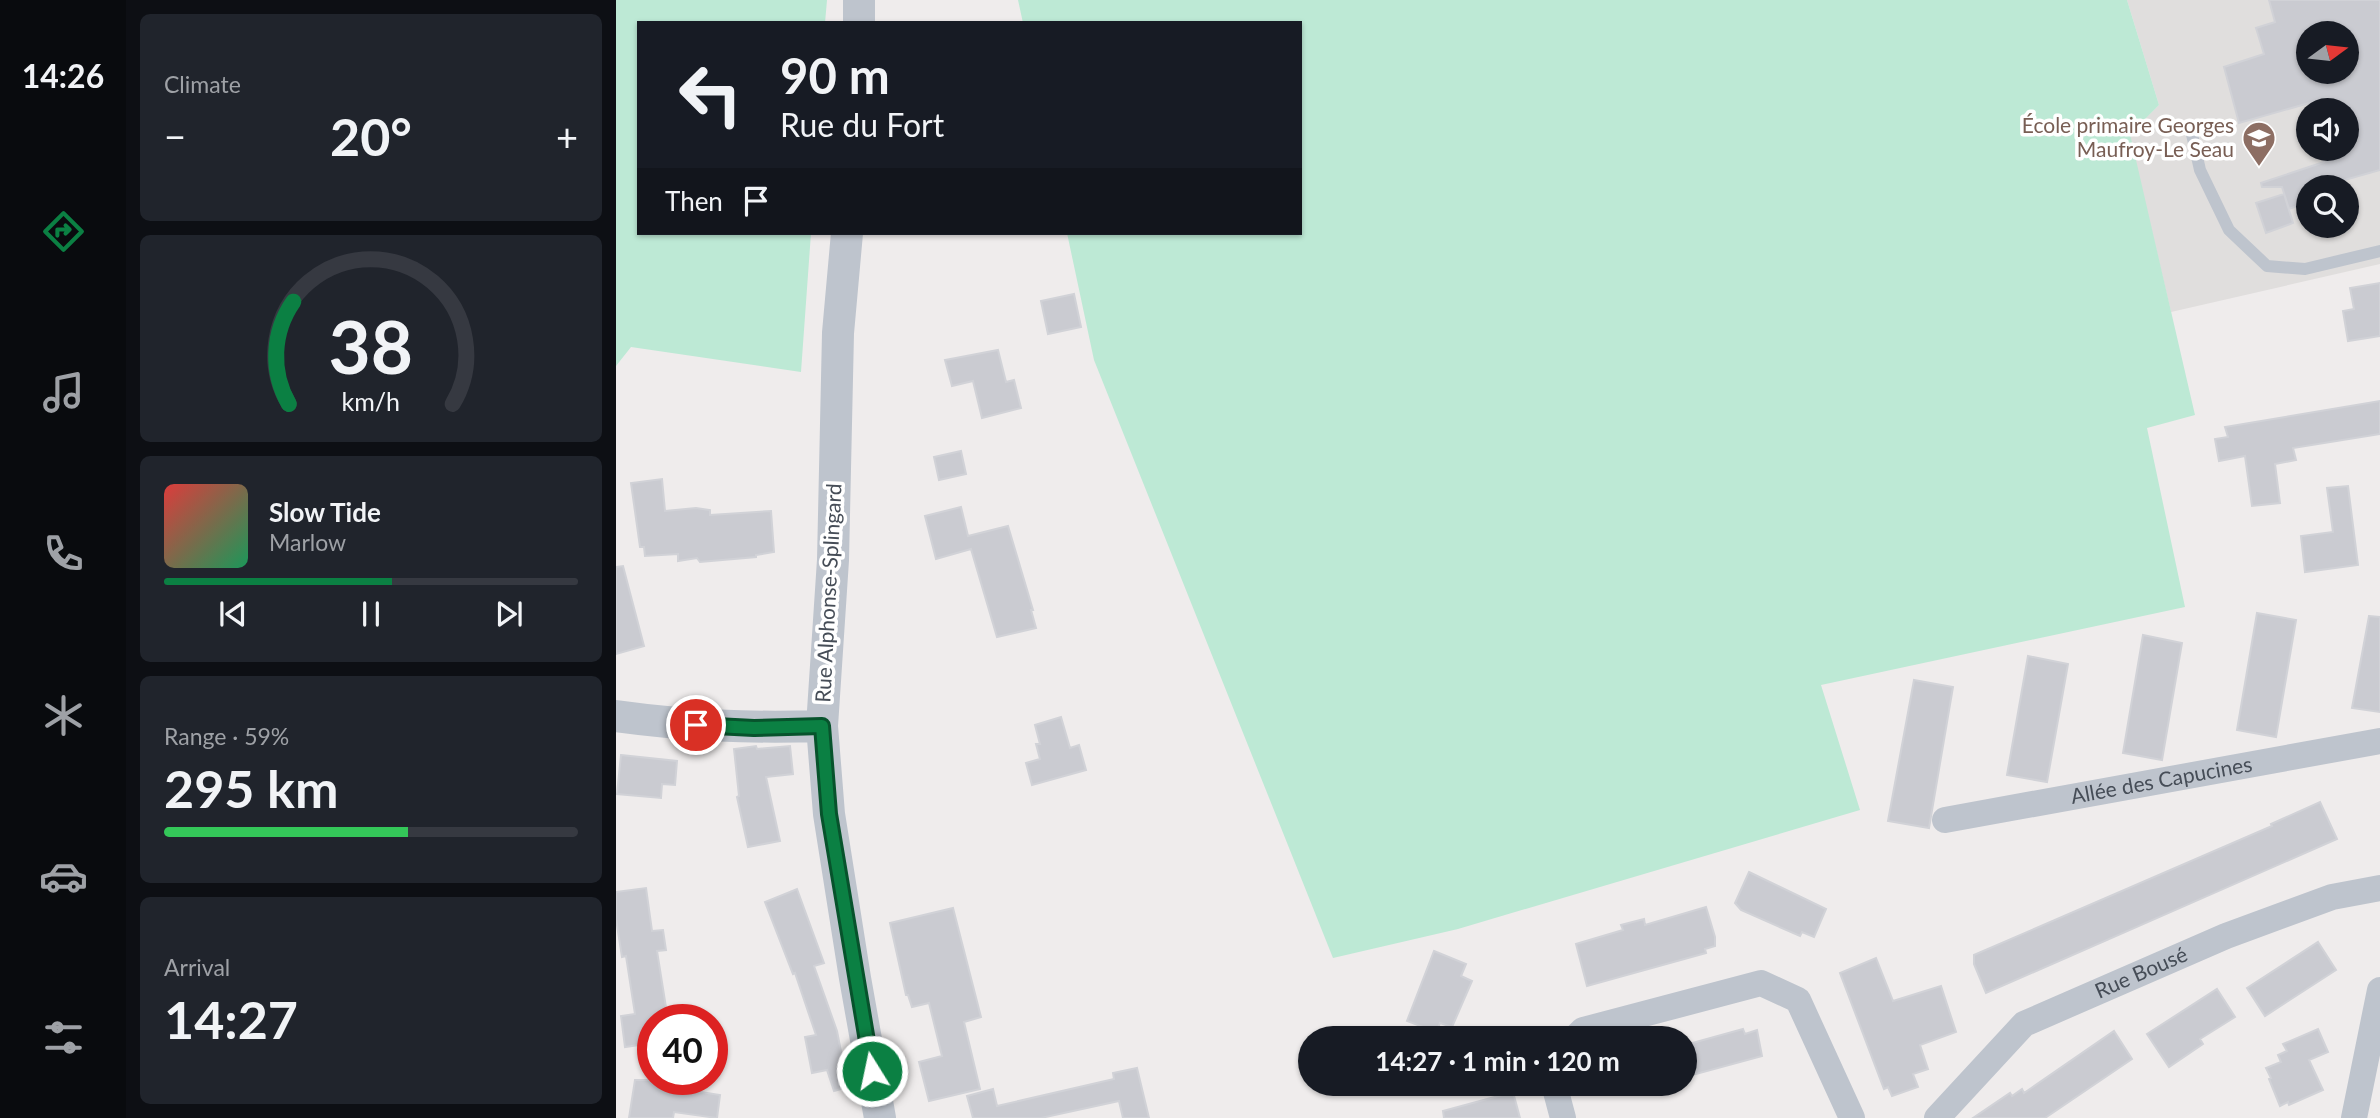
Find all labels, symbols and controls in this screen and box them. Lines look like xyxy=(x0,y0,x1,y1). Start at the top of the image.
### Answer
north arrow xyxy=(2296,21,2359,84)
map controls xyxy=(2296,21,2359,238)
text: 90 m xyxy=(780,46,890,104)
icon: left xyxy=(665,49,756,140)
text: 14:26 xyxy=(22,56,104,95)
text: Climate xyxy=(164,70,241,98)
button: sound xyxy=(2296,98,2359,161)
text: 20° xyxy=(330,105,412,167)
text: Rue du Fort xyxy=(780,105,944,144)
place label: École primaire Georges Maufroy-Le Seau xyxy=(2022,112,2234,161)
text: − xyxy=(164,113,186,159)
text: + xyxy=(556,113,578,159)
school or university icon: École primaire Georges Maufroy-Le Seau xyxy=(2240,119,2278,168)
button: search xyxy=(2296,175,2359,238)
icon: arrive xyxy=(737,182,775,220)
text: Then xyxy=(665,185,723,217)
icon: directions xyxy=(39,207,88,256)
text: 38 xyxy=(329,303,413,391)
icon: music xyxy=(39,368,88,417)
text: km/h xyxy=(342,386,400,416)
street label: Rue Alphonse-Splingard xyxy=(809,483,846,703)
text: Slow Tide xyxy=(269,496,381,528)
text: Marlow xyxy=(269,528,346,556)
icon: phone xyxy=(39,529,88,578)
icon: previous xyxy=(214,595,252,633)
icon: pause xyxy=(352,595,390,633)
icon: next xyxy=(490,595,528,633)
icon: climate xyxy=(39,691,88,740)
pin xyxy=(666,695,726,755)
icon: arrive xyxy=(677,706,715,744)
text: Range · 59% xyxy=(164,722,289,750)
street label: Allée des Capucines xyxy=(2068,750,2254,808)
text: 295 km xyxy=(164,757,338,819)
icon: car xyxy=(39,852,88,901)
street label: Rue Bousé xyxy=(2091,940,2191,1003)
text: Arrival xyxy=(164,953,230,981)
text: 14:27 xyxy=(164,988,298,1050)
speed limit sign: 40 xyxy=(637,1004,728,1095)
icon: filters xyxy=(39,1013,88,1062)
position arrow xyxy=(835,1034,909,1108)
text: 14:27 · 1 min · 120 m xyxy=(1375,1045,1620,1077)

